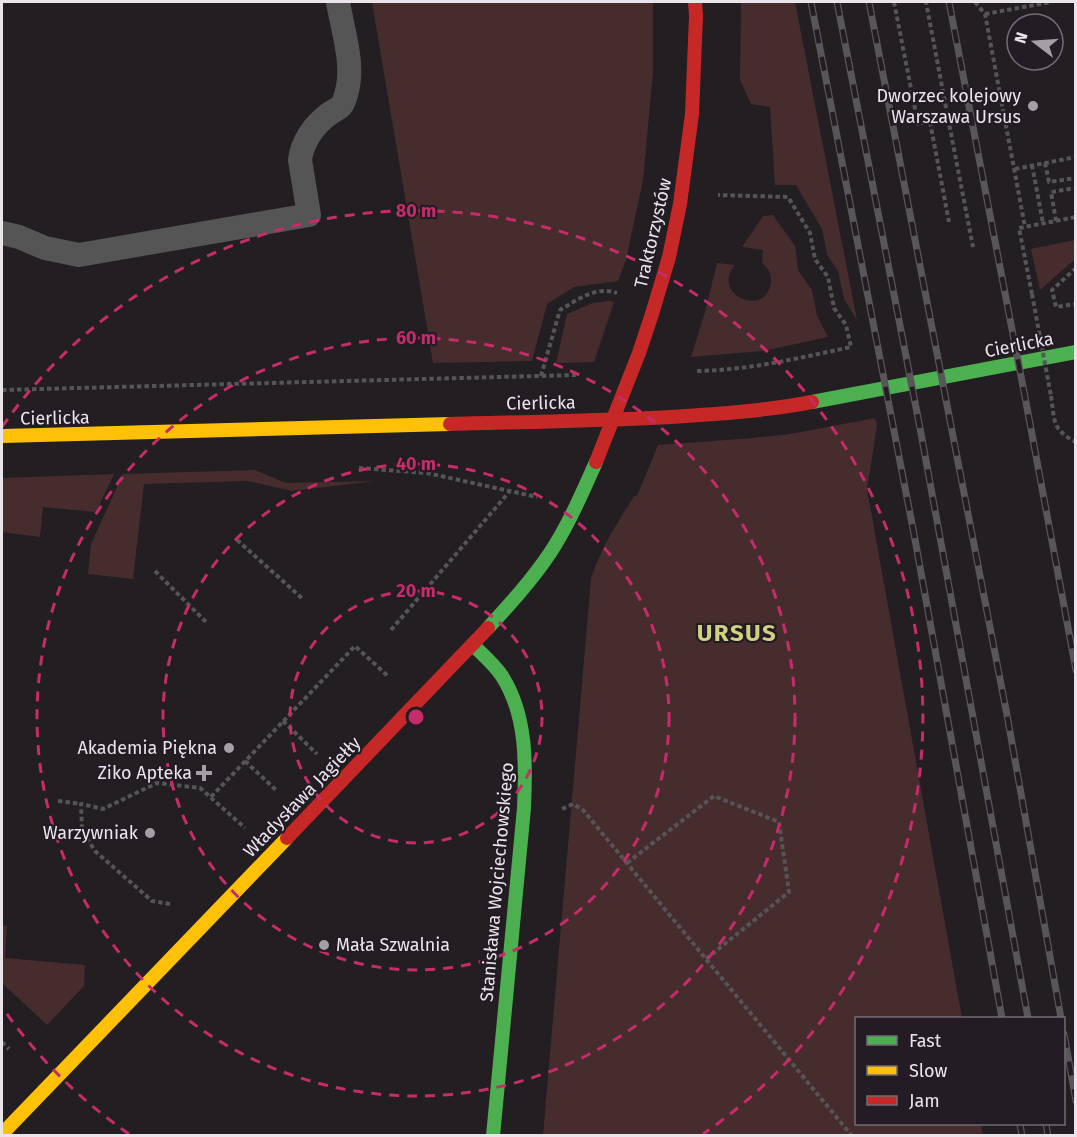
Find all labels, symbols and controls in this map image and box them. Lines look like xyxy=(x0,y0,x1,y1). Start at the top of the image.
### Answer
north arrow xyxy=(1005,12,1065,72)
text: N xyxy=(1010,30,1032,46)
place label: Dworzec kolejowy Warszawa Ursus xyxy=(876,85,1021,128)
marker: Dworzec kolejowy Warszawa Ursus xyxy=(1026,99,1040,113)
street label: Traktorzystów xyxy=(630,176,676,290)
text: 80 m xyxy=(396,200,436,222)
text: 60 m xyxy=(396,327,436,349)
street label: Cierlicka xyxy=(983,328,1055,362)
street label: Cierlicka xyxy=(506,391,576,415)
street label: Cierlicka xyxy=(20,406,90,430)
text: 40 m xyxy=(396,453,436,475)
text: 20 m xyxy=(396,580,436,602)
district label: URSUS xyxy=(697,619,777,647)
centre of rings xyxy=(406,707,426,727)
street label: Władysława Jagiełły xyxy=(239,732,365,862)
place label: Akademia Piękna xyxy=(77,737,217,759)
marker: Akademia Piękna xyxy=(222,741,236,755)
street label: Stanisława Wojciechowskiego xyxy=(476,761,518,1003)
place label: Ziko Apteka xyxy=(97,762,192,784)
marker: Ziko Apteka xyxy=(197,766,211,780)
place label: Warzywniak xyxy=(43,822,139,844)
marker: Warzywniak xyxy=(143,826,157,840)
place label: Mała Szwalnia xyxy=(336,934,450,956)
marker: Mała Szwalnia xyxy=(317,938,331,952)
legend xyxy=(855,1017,1065,1125)
text: Fast xyxy=(909,1030,942,1052)
text: Slow xyxy=(909,1060,948,1082)
text: Jam xyxy=(909,1090,940,1112)

